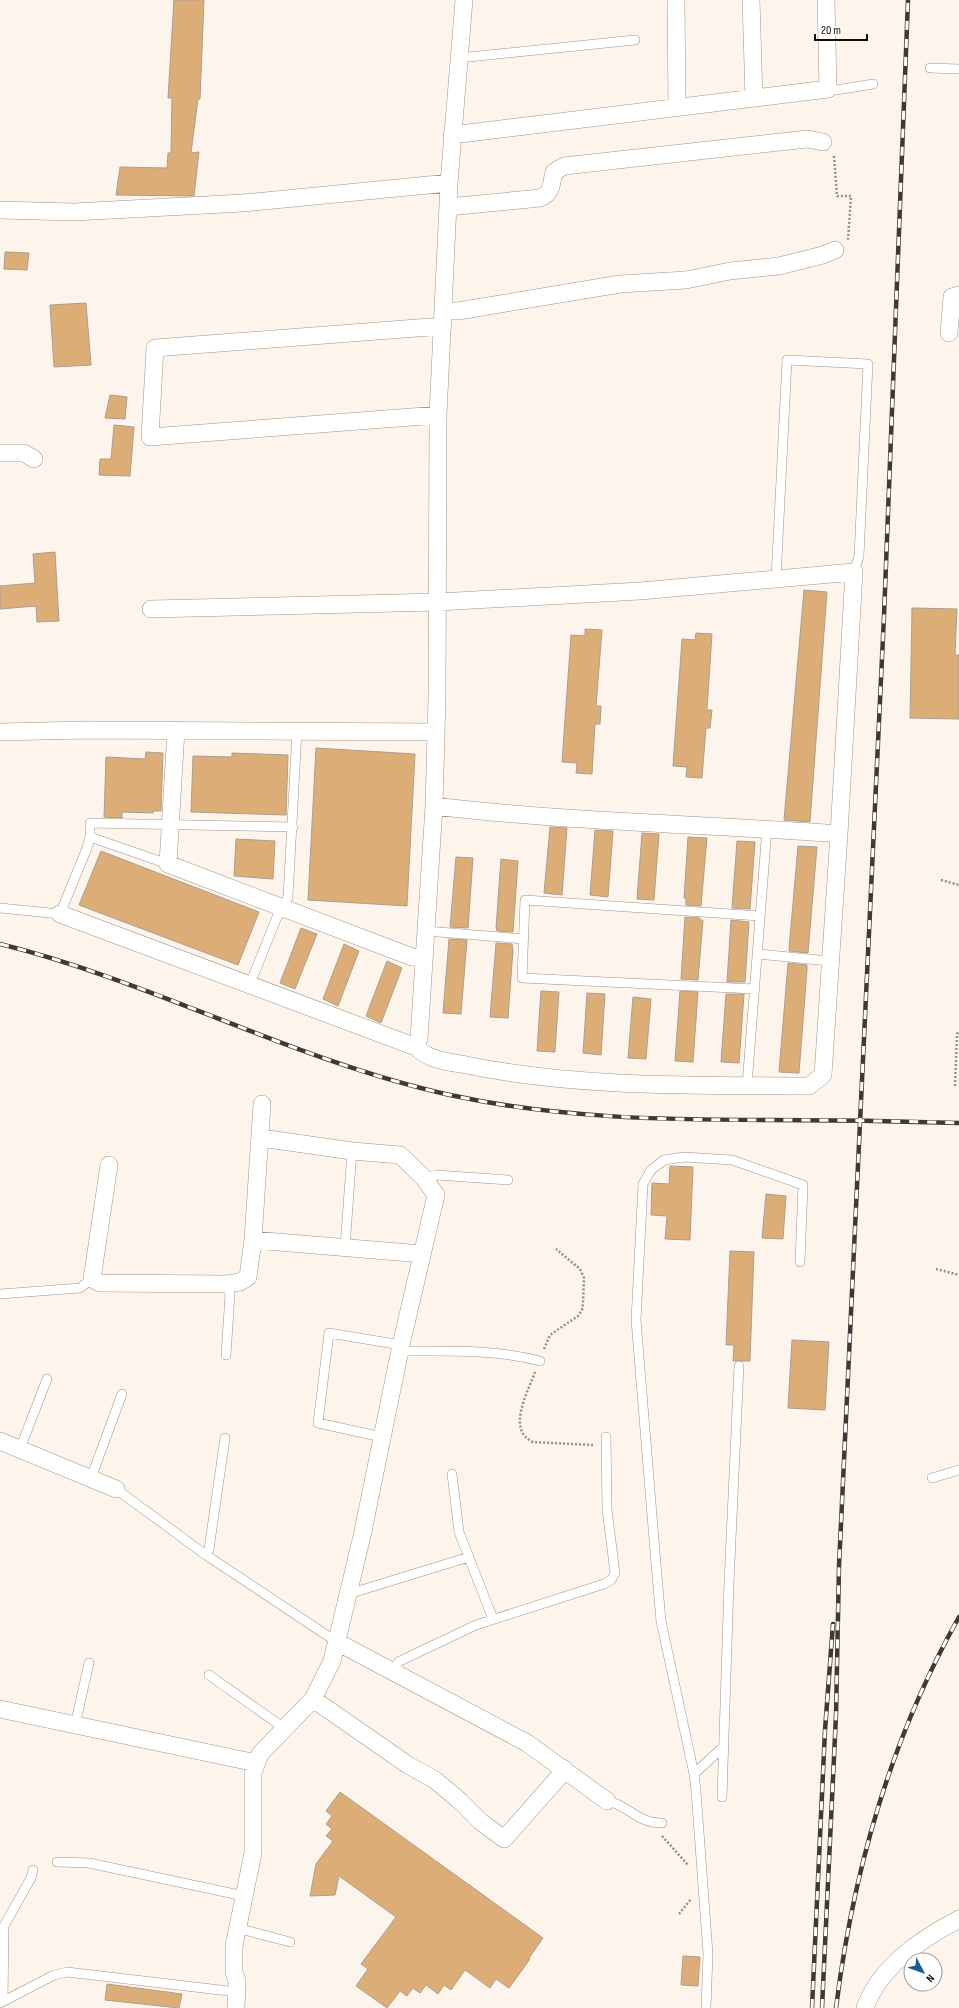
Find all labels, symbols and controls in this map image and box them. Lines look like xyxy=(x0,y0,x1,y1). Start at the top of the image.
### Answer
scale bar xyxy=(815,16,867,42)
text: 20 m xyxy=(821,23,841,38)
north arrow xyxy=(903,1952,943,1992)
text: N xyxy=(923,1972,937,1985)

